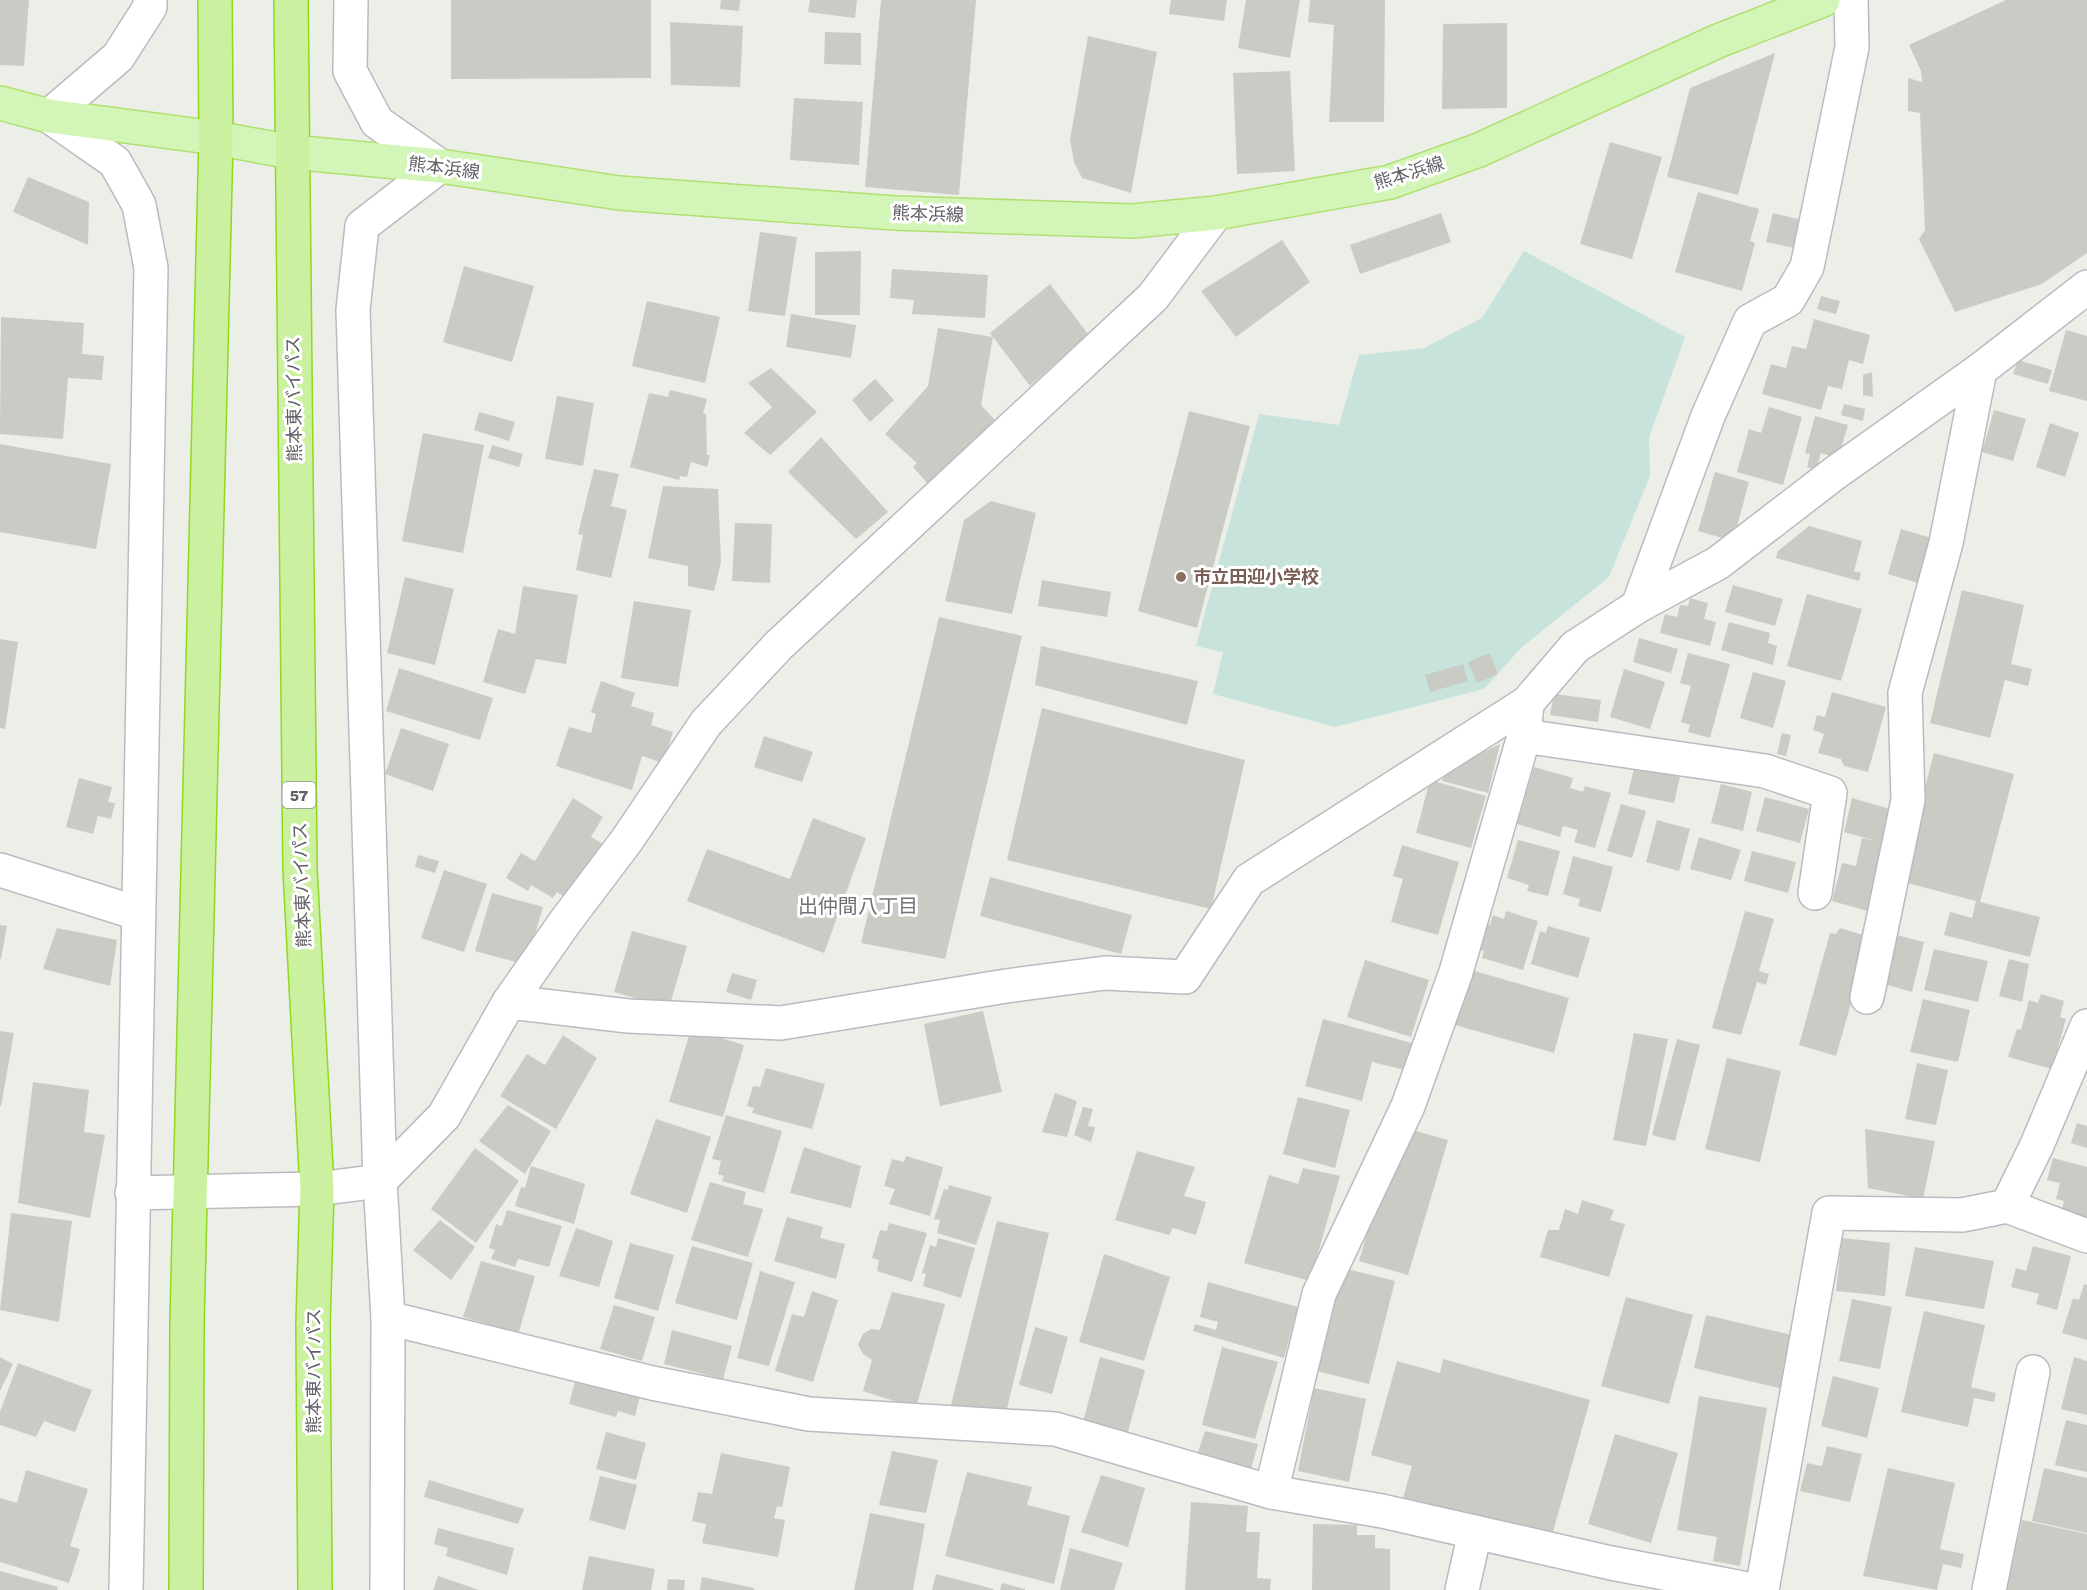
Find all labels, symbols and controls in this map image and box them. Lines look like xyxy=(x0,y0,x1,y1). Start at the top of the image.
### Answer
street label: 熊本浜線 xyxy=(1371,152,1446,193)
street label: 熊本浜線 xyxy=(407,153,481,182)
street label: 熊本浜線 xyxy=(892,202,964,225)
street label: 熊本東バイパス xyxy=(282,336,305,462)
place label: 市立田迎小学校 xyxy=(1193,566,1319,587)
marker: 市立田迎小学校 xyxy=(1174,570,1188,584)
road number: 57 xyxy=(282,782,316,808)
street label: 熊本東バイパス xyxy=(289,822,314,948)
district label: 出仲間八丁目 xyxy=(798,894,918,918)
street label: 熊本東バイパス xyxy=(303,1308,324,1434)

